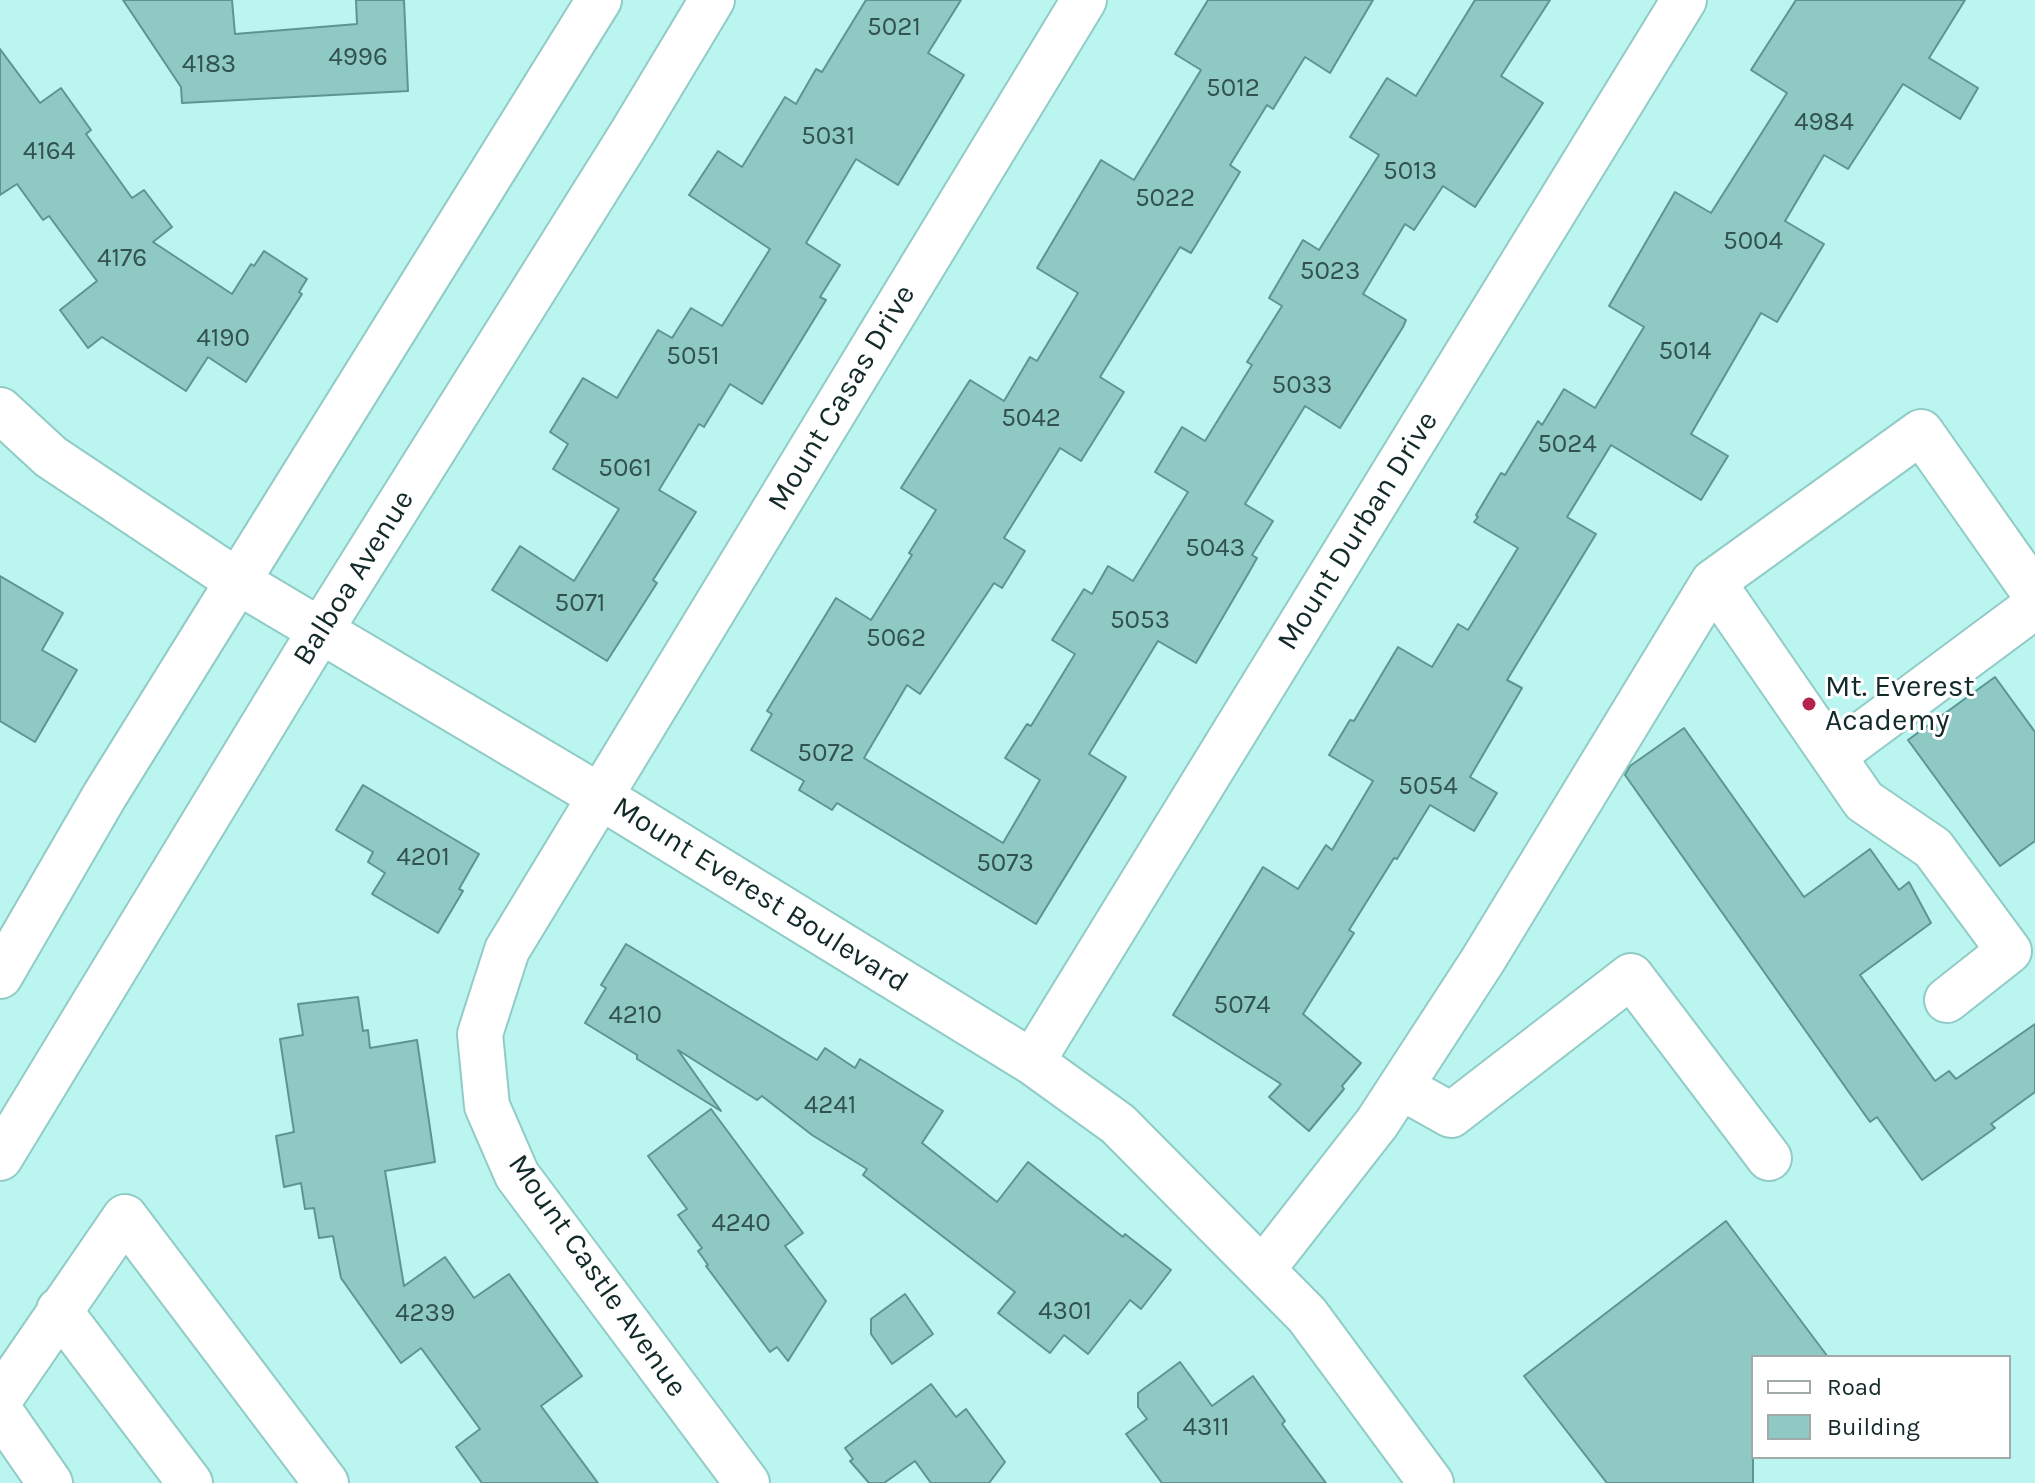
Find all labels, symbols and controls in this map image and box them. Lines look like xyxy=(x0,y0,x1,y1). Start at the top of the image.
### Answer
house number: 5021 xyxy=(867,12,921,44)
house number: 4996 xyxy=(328,42,388,74)
house number: 4183 xyxy=(182,49,236,81)
house number: 5012 xyxy=(1206,73,1260,105)
house number: 4984 xyxy=(1794,107,1854,139)
house number: 5031 xyxy=(801,121,855,153)
house number: 4164 xyxy=(23,136,75,168)
house number: 5013 xyxy=(1383,156,1437,188)
house number: 5022 xyxy=(1135,183,1195,215)
house number: 5004 xyxy=(1723,226,1783,258)
house number: 4176 xyxy=(97,243,147,275)
house number: 5023 xyxy=(1300,256,1360,288)
street label: Mount Casas Drive xyxy=(760,279,924,517)
house number: 4190 xyxy=(196,323,250,355)
house number: 5014 xyxy=(1658,336,1712,368)
house number: 5051 xyxy=(666,341,720,373)
house number: 5033 xyxy=(1272,370,1332,402)
house number: 5042 xyxy=(1001,403,1061,435)
street label: Mount Durban Drive xyxy=(1270,405,1446,657)
house number: 5024 xyxy=(1537,429,1597,461)
house number: 5061 xyxy=(598,453,652,485)
street label: Balboa Avenue xyxy=(286,484,422,672)
house number: 5043 xyxy=(1185,533,1245,565)
house number: 5071 xyxy=(555,588,605,620)
house number: 5053 xyxy=(1110,605,1170,637)
house number: 5062 xyxy=(866,623,926,655)
place label: Mt. Everest Academy xyxy=(1825,669,1975,740)
marker: Mt. Everest Academy xyxy=(1800,695,1818,713)
house number: 5072 xyxy=(797,738,855,770)
house number: 5054 xyxy=(1398,771,1458,803)
street label: Mount Everest Boulevard xyxy=(606,789,914,1001)
house number: 4201 xyxy=(396,842,450,874)
house number: 5073 xyxy=(976,848,1034,880)
house number: 5074 xyxy=(1214,990,1270,1022)
house number: 4210 xyxy=(608,1000,662,1032)
house number: 4241 xyxy=(804,1090,856,1122)
street label: Mount Castle Avenue xyxy=(500,1148,694,1404)
house number: 4240 xyxy=(711,1208,771,1240)
house number: 4301 xyxy=(1038,1296,1092,1328)
house number: 4239 xyxy=(395,1298,455,1330)
legend xyxy=(1751,1355,2011,1459)
text: Road xyxy=(1827,1373,1882,1401)
house number: 4311 xyxy=(1182,1412,1230,1444)
text: Building xyxy=(1827,1413,1920,1441)

